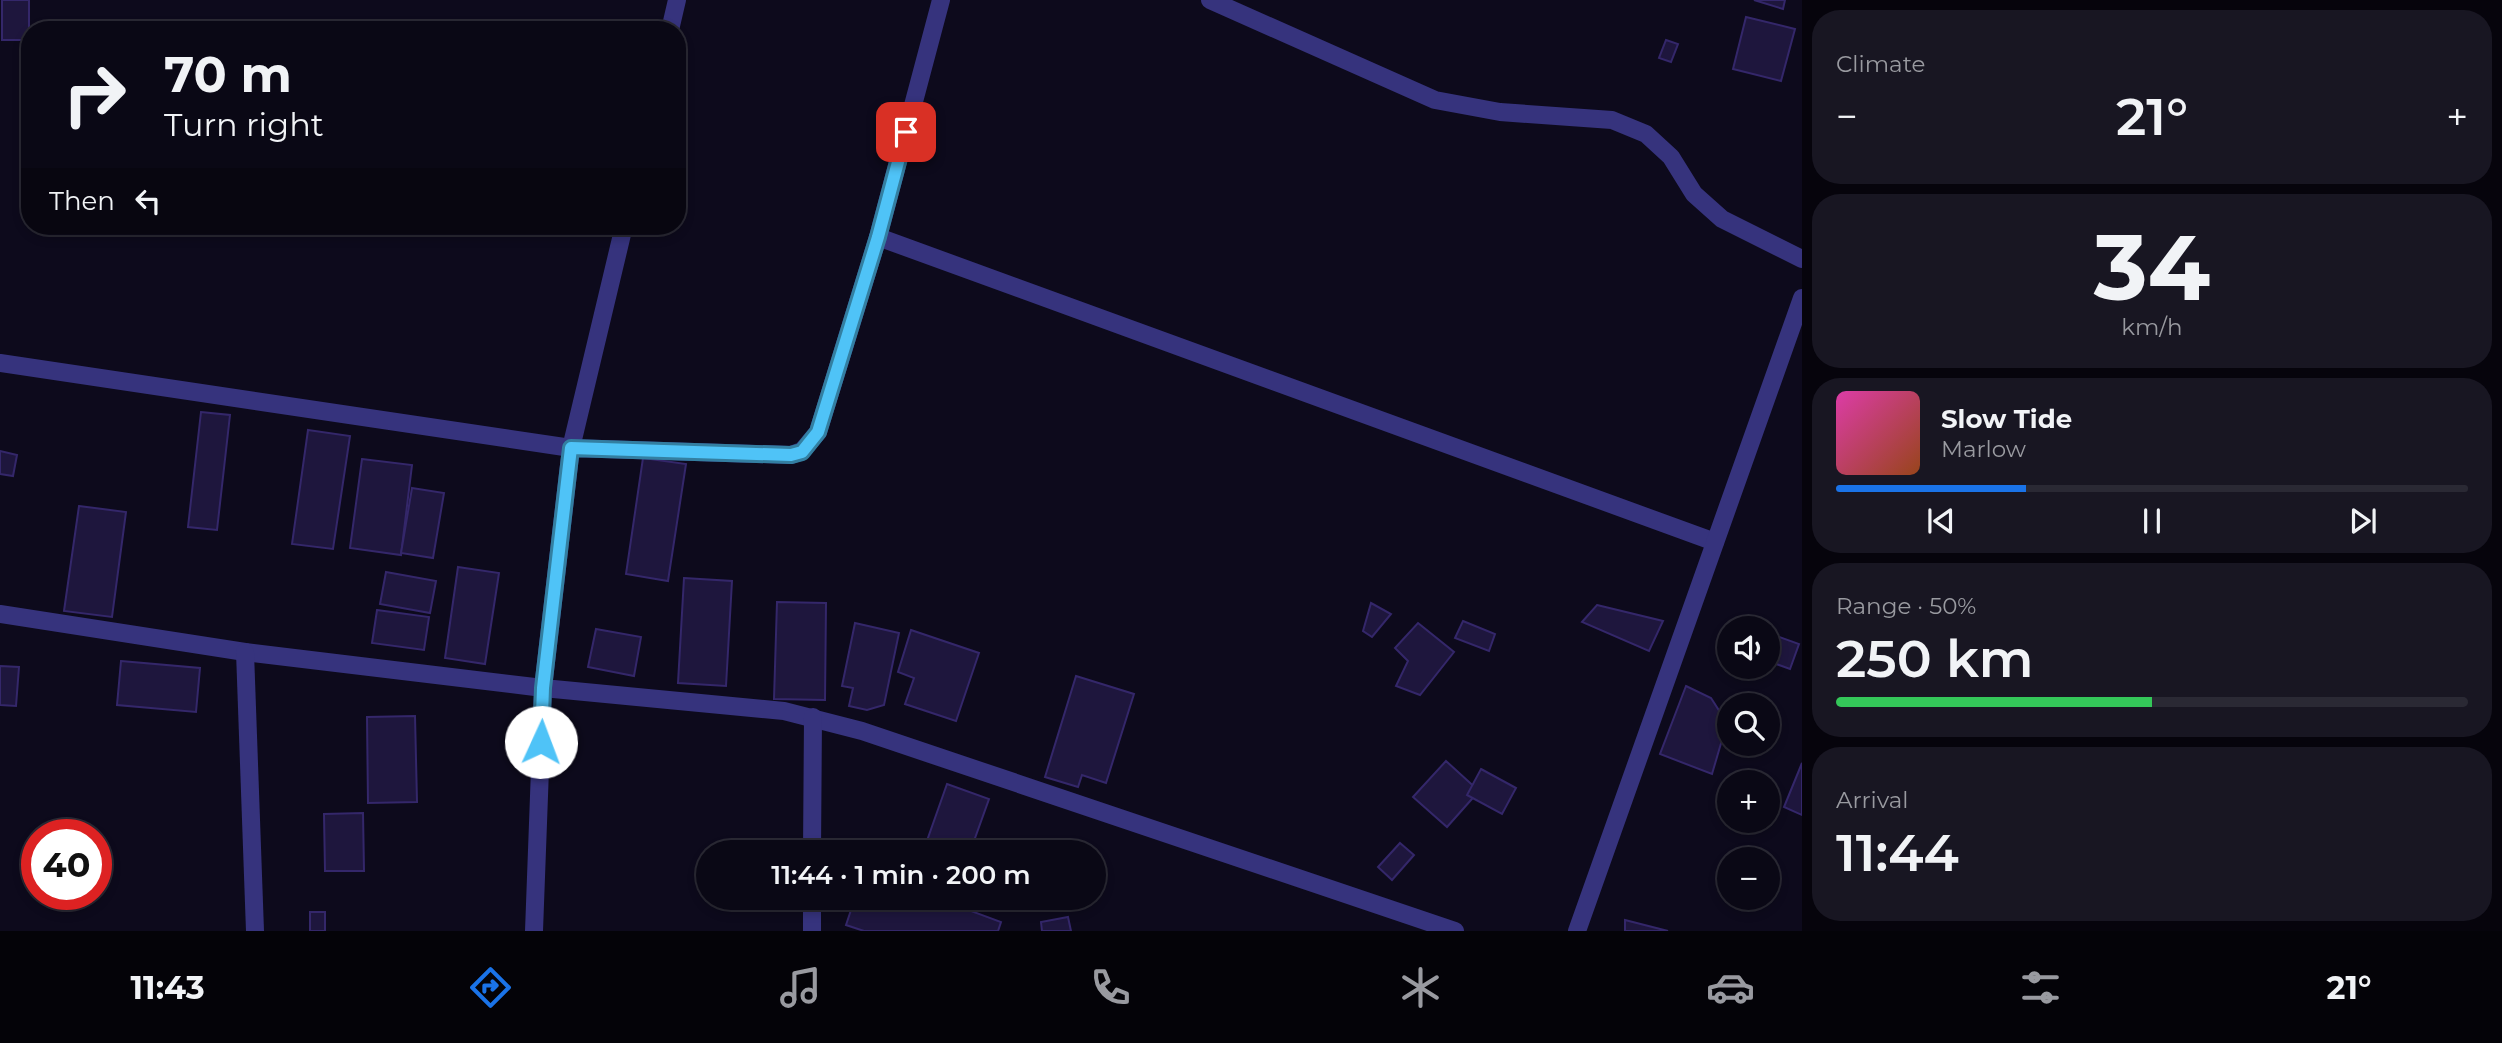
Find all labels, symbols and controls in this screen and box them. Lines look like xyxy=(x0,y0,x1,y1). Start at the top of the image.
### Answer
text: 70 m xyxy=(164,45,292,104)
icon: right xyxy=(49,49,140,140)
text: Climate xyxy=(1836,50,1925,78)
text: 21° xyxy=(2116,85,2188,148)
text: − xyxy=(1836,93,1858,140)
text: + xyxy=(2446,93,2468,140)
pin xyxy=(876,102,936,162)
text: Turn right xyxy=(164,105,324,144)
icon: arrive xyxy=(887,113,925,151)
icon: left xyxy=(129,182,167,220)
text: Then xyxy=(49,185,115,217)
text: 34 xyxy=(2094,212,2210,323)
text: km/h xyxy=(2121,313,2183,341)
text: Slow Tide xyxy=(1941,403,2072,435)
text: Marlow xyxy=(1941,435,2026,463)
icon: previous xyxy=(1922,502,1960,540)
icon: pause xyxy=(2133,502,2171,540)
icon: next xyxy=(2344,502,2382,540)
text: Range · 50% xyxy=(1836,592,1976,620)
map controls xyxy=(1717,616,1780,910)
button: sound xyxy=(1717,616,1780,679)
text: 250 km xyxy=(1836,627,2034,690)
button: search xyxy=(1717,693,1780,756)
position arrow xyxy=(504,705,578,779)
button: + xyxy=(1717,770,1780,833)
text: Arrival xyxy=(1836,786,1909,814)
speed limit sign: 40 xyxy=(21,819,112,910)
text: 11:44 xyxy=(1836,821,1959,884)
button: − xyxy=(1717,847,1780,910)
text: 11:44 · 1 min · 200 m xyxy=(771,859,1031,891)
icon: directions xyxy=(466,963,515,1012)
icon: music xyxy=(776,963,825,1012)
icon: phone xyxy=(1086,963,1135,1012)
icon: climate xyxy=(1396,963,1445,1012)
icon: car xyxy=(1706,963,1755,1012)
icon: filters xyxy=(2016,963,2065,1012)
text: 11:43 xyxy=(131,968,205,1007)
text: 21° xyxy=(2327,968,2371,1007)

